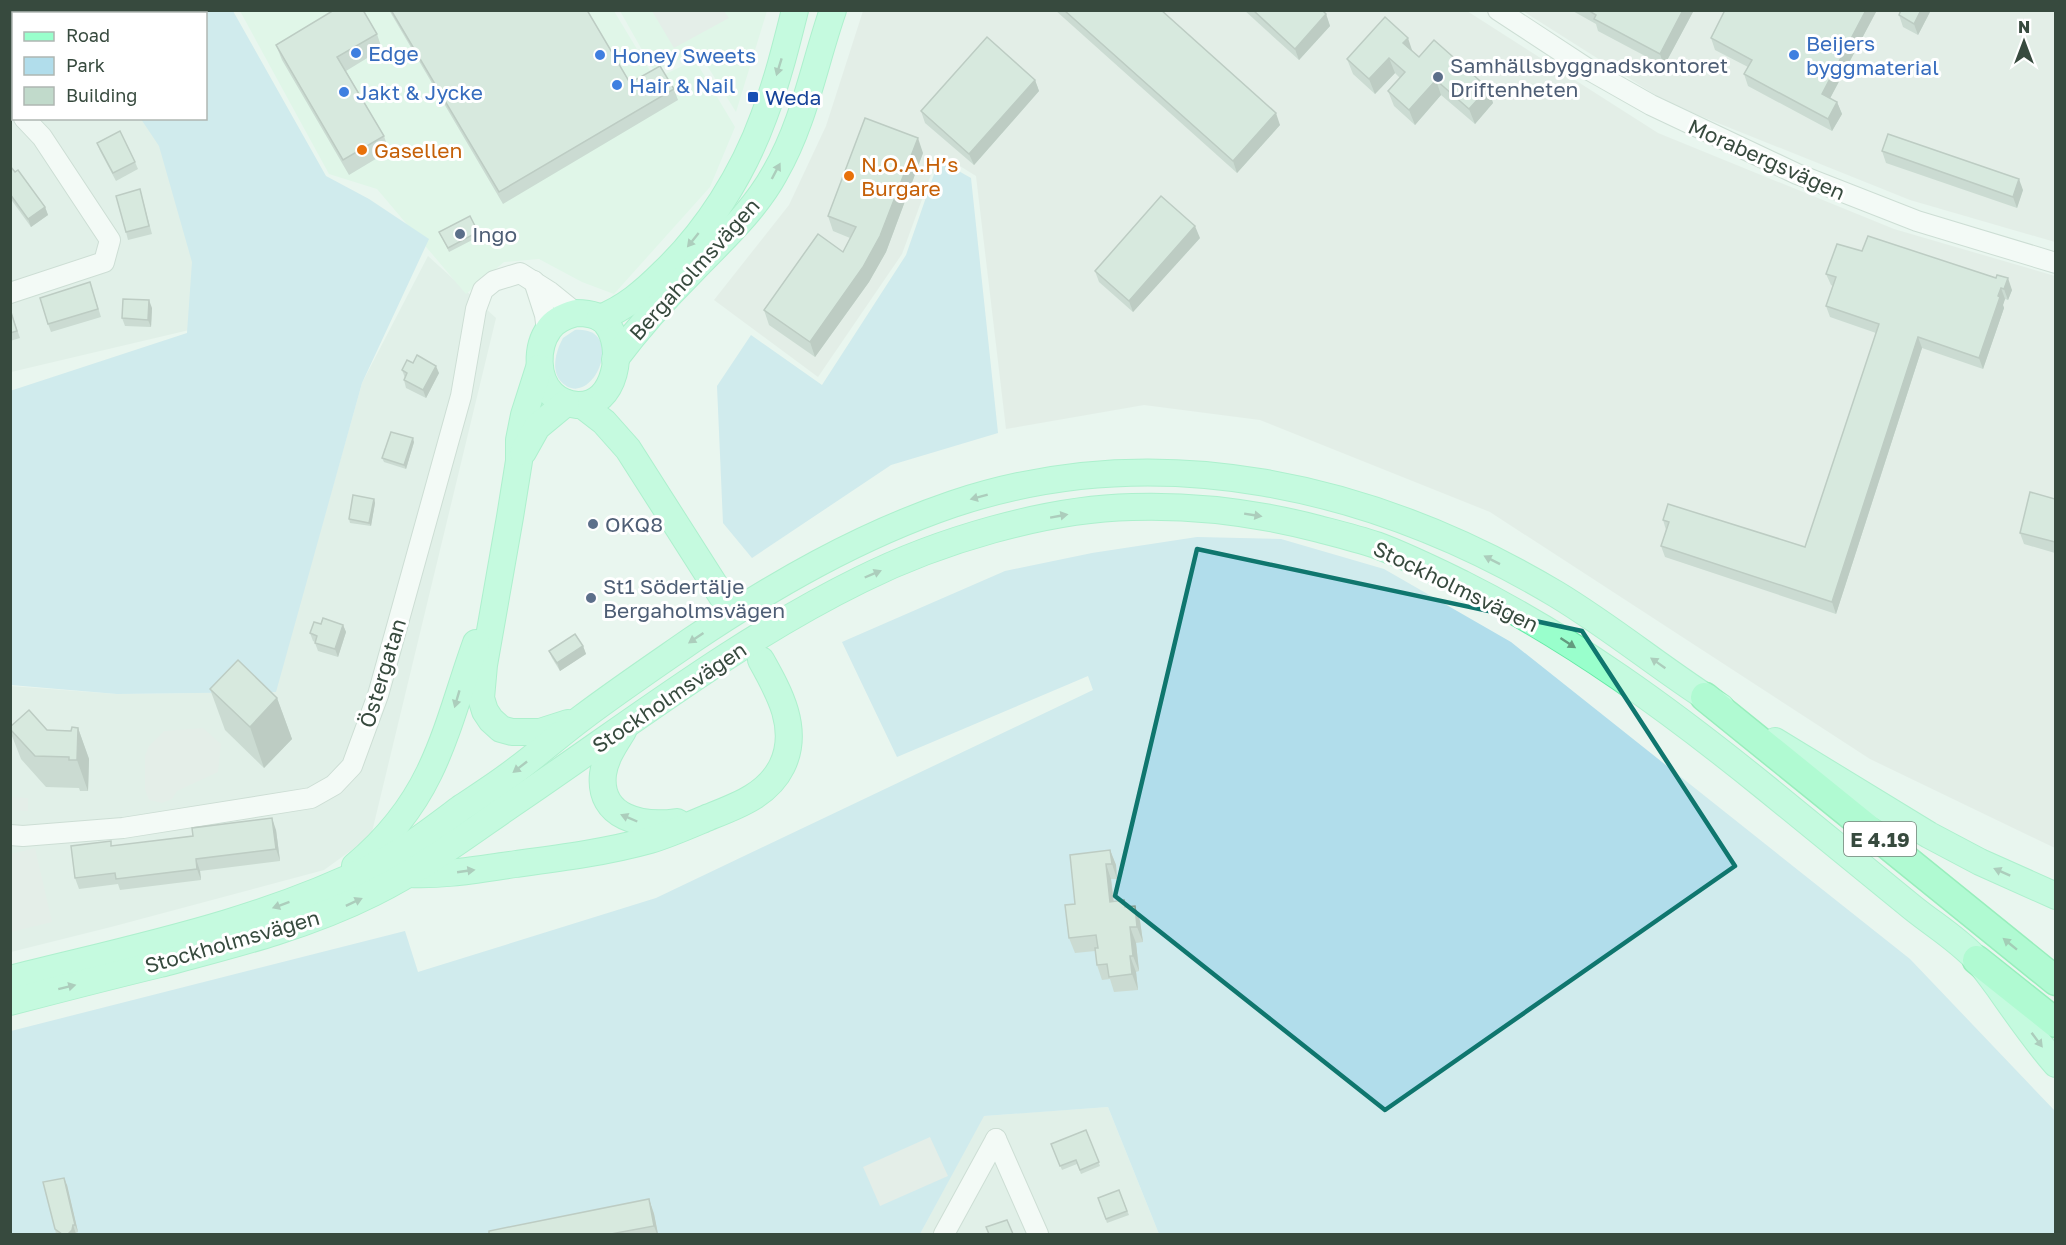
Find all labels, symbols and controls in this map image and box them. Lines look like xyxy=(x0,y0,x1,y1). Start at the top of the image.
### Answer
legend xyxy=(12,12,207,120)
north arrow xyxy=(1994,12,2054,72)
text: N xyxy=(2018,17,2030,37)
text: Road xyxy=(66,24,110,46)
place label: Beijers byggmaterial xyxy=(1806,30,1939,80)
place label: Edge xyxy=(368,40,419,66)
place label: Honey Sweets xyxy=(612,42,756,68)
marker: Edge xyxy=(349,46,363,60)
marker: Honey Sweets xyxy=(593,48,607,62)
marker: Beijers byggmaterial xyxy=(1787,48,1801,62)
place label: Samhällsbyggnadskontoret Driftenheten xyxy=(1450,52,1728,102)
text: Park xyxy=(66,54,105,76)
one-way arrow xyxy=(774,58,783,76)
marker: Samhällsbyggnadskontoret Driftenheten xyxy=(1431,70,1445,84)
place label: Hair & Nail xyxy=(629,72,735,98)
marker: Hair & Nail xyxy=(610,78,624,92)
place label: Jakt & Jycke xyxy=(356,79,483,105)
text: Building xyxy=(66,84,137,106)
place label: Weda xyxy=(765,84,821,110)
marker: Jakt & Jycke xyxy=(337,85,351,99)
marker: Weda xyxy=(746,90,760,104)
street label: Morabergsvägen xyxy=(1685,113,1849,205)
place label: Gasellen xyxy=(374,137,462,163)
marker: Gasellen xyxy=(355,143,369,157)
place label: N.O.A.H’s Burgare xyxy=(861,151,958,201)
one-way arrow xyxy=(771,163,781,180)
marker: N.O.A.H’s Burgare xyxy=(842,169,856,183)
street label: Bergaholmsvägen xyxy=(623,193,765,345)
place label: Ingo xyxy=(472,221,517,247)
marker: Ingo xyxy=(453,227,467,241)
one-way arrow xyxy=(687,232,700,248)
one-way arrow xyxy=(970,493,988,502)
place label: OKQ8 xyxy=(605,511,663,537)
one-way arrow xyxy=(1050,511,1069,520)
one-way arrow xyxy=(1244,511,1263,520)
marker: OKQ8 xyxy=(586,517,600,531)
street label: Stockholmsvägen xyxy=(1369,535,1543,637)
one-way arrow xyxy=(1484,556,1501,565)
one-way arrow xyxy=(865,569,882,578)
place label: St1 Södertälje Bergaholmsvägen xyxy=(603,573,785,623)
marker: St1 Södertälje Bergaholmsvägen xyxy=(584,591,598,605)
street label: Östergatan xyxy=(353,615,411,731)
one-way arrow xyxy=(688,632,704,643)
street label: Stockholmsvägen xyxy=(587,636,751,758)
one-way arrow xyxy=(1559,637,1576,648)
one-way arrow xyxy=(1650,657,1666,669)
one-way arrow xyxy=(452,690,461,708)
one-way arrow xyxy=(512,761,527,773)
one-way arrow xyxy=(620,813,637,822)
road number: E 4.19 xyxy=(1844,822,1916,856)
one-way arrow xyxy=(457,867,476,876)
one-way arrow xyxy=(1994,868,2011,877)
one-way arrow xyxy=(346,897,363,906)
one-way arrow xyxy=(272,901,290,911)
street label: Stockholmsvägen xyxy=(142,904,322,978)
one-way arrow xyxy=(2002,938,2018,951)
one-way arrow xyxy=(58,982,76,991)
one-way arrow xyxy=(2031,1032,2043,1048)

